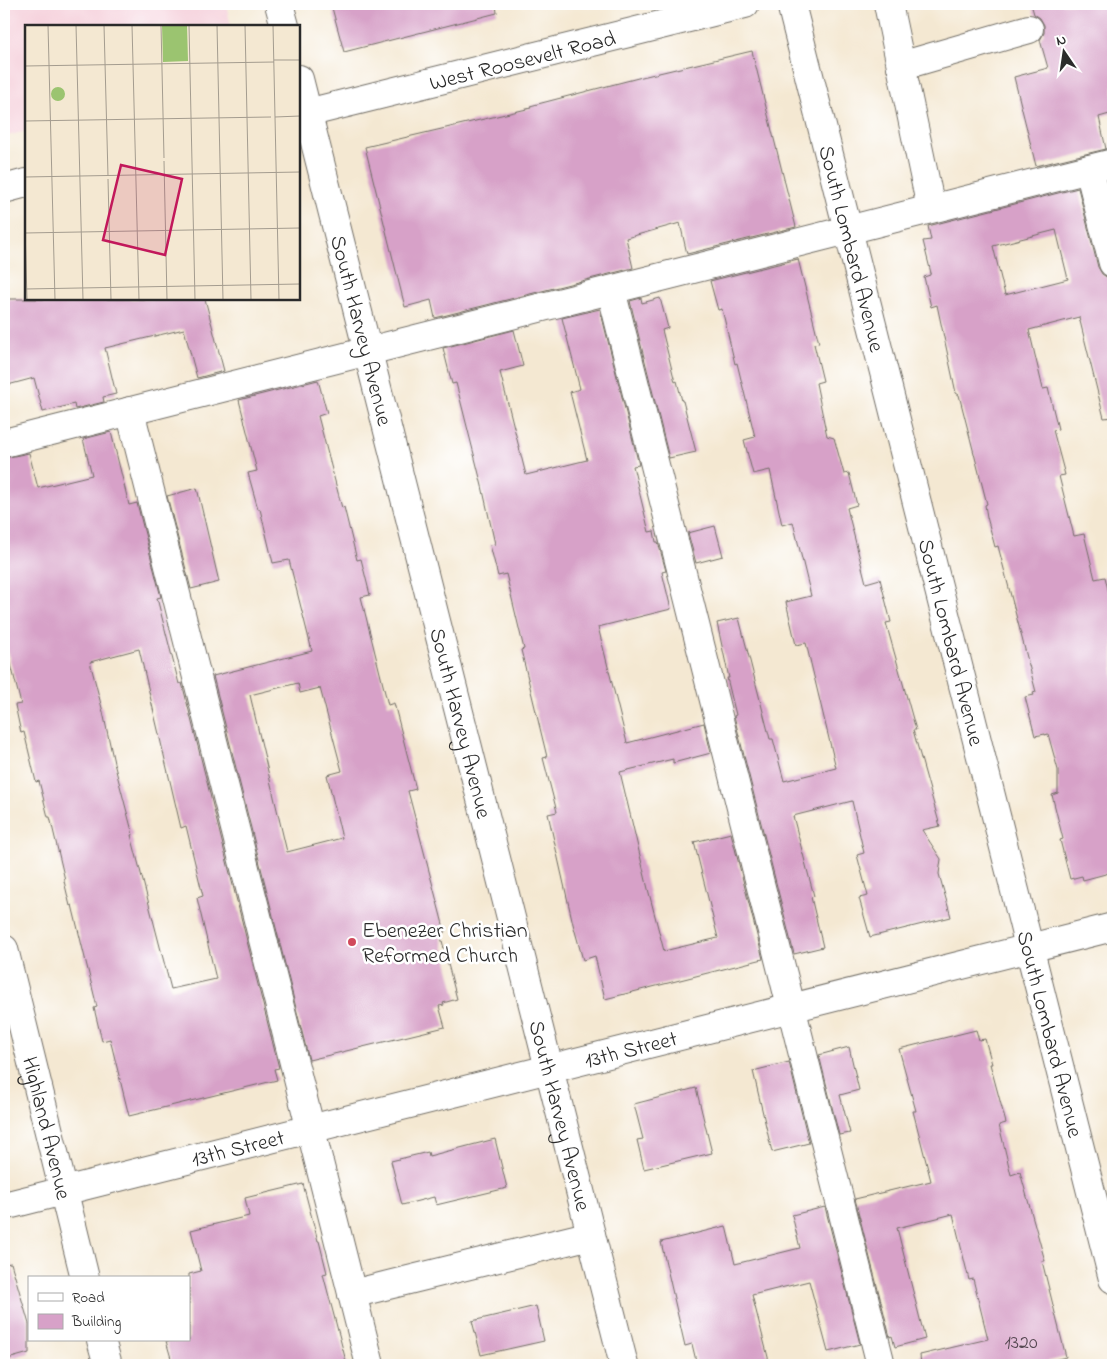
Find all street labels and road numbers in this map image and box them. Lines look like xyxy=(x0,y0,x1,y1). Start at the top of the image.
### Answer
street label: West Roosevelt Road xyxy=(427,24,619,101)
street label: South Lombard Avenue xyxy=(808,142,891,356)
street label: South Harvey Avenue xyxy=(320,232,399,430)
street label: South Lombard Avenue xyxy=(908,536,991,750)
street label: South Harvey Avenue xyxy=(419,625,498,822)
street label: South Lombard Avenue xyxy=(1007,928,1090,1141)
street label: South Harvey Avenue xyxy=(519,1017,598,1215)
street label: 13th Street xyxy=(581,1024,682,1078)
street label: Highland Avenue xyxy=(12,1053,78,1203)
street label: 13th Street xyxy=(189,1123,289,1177)

